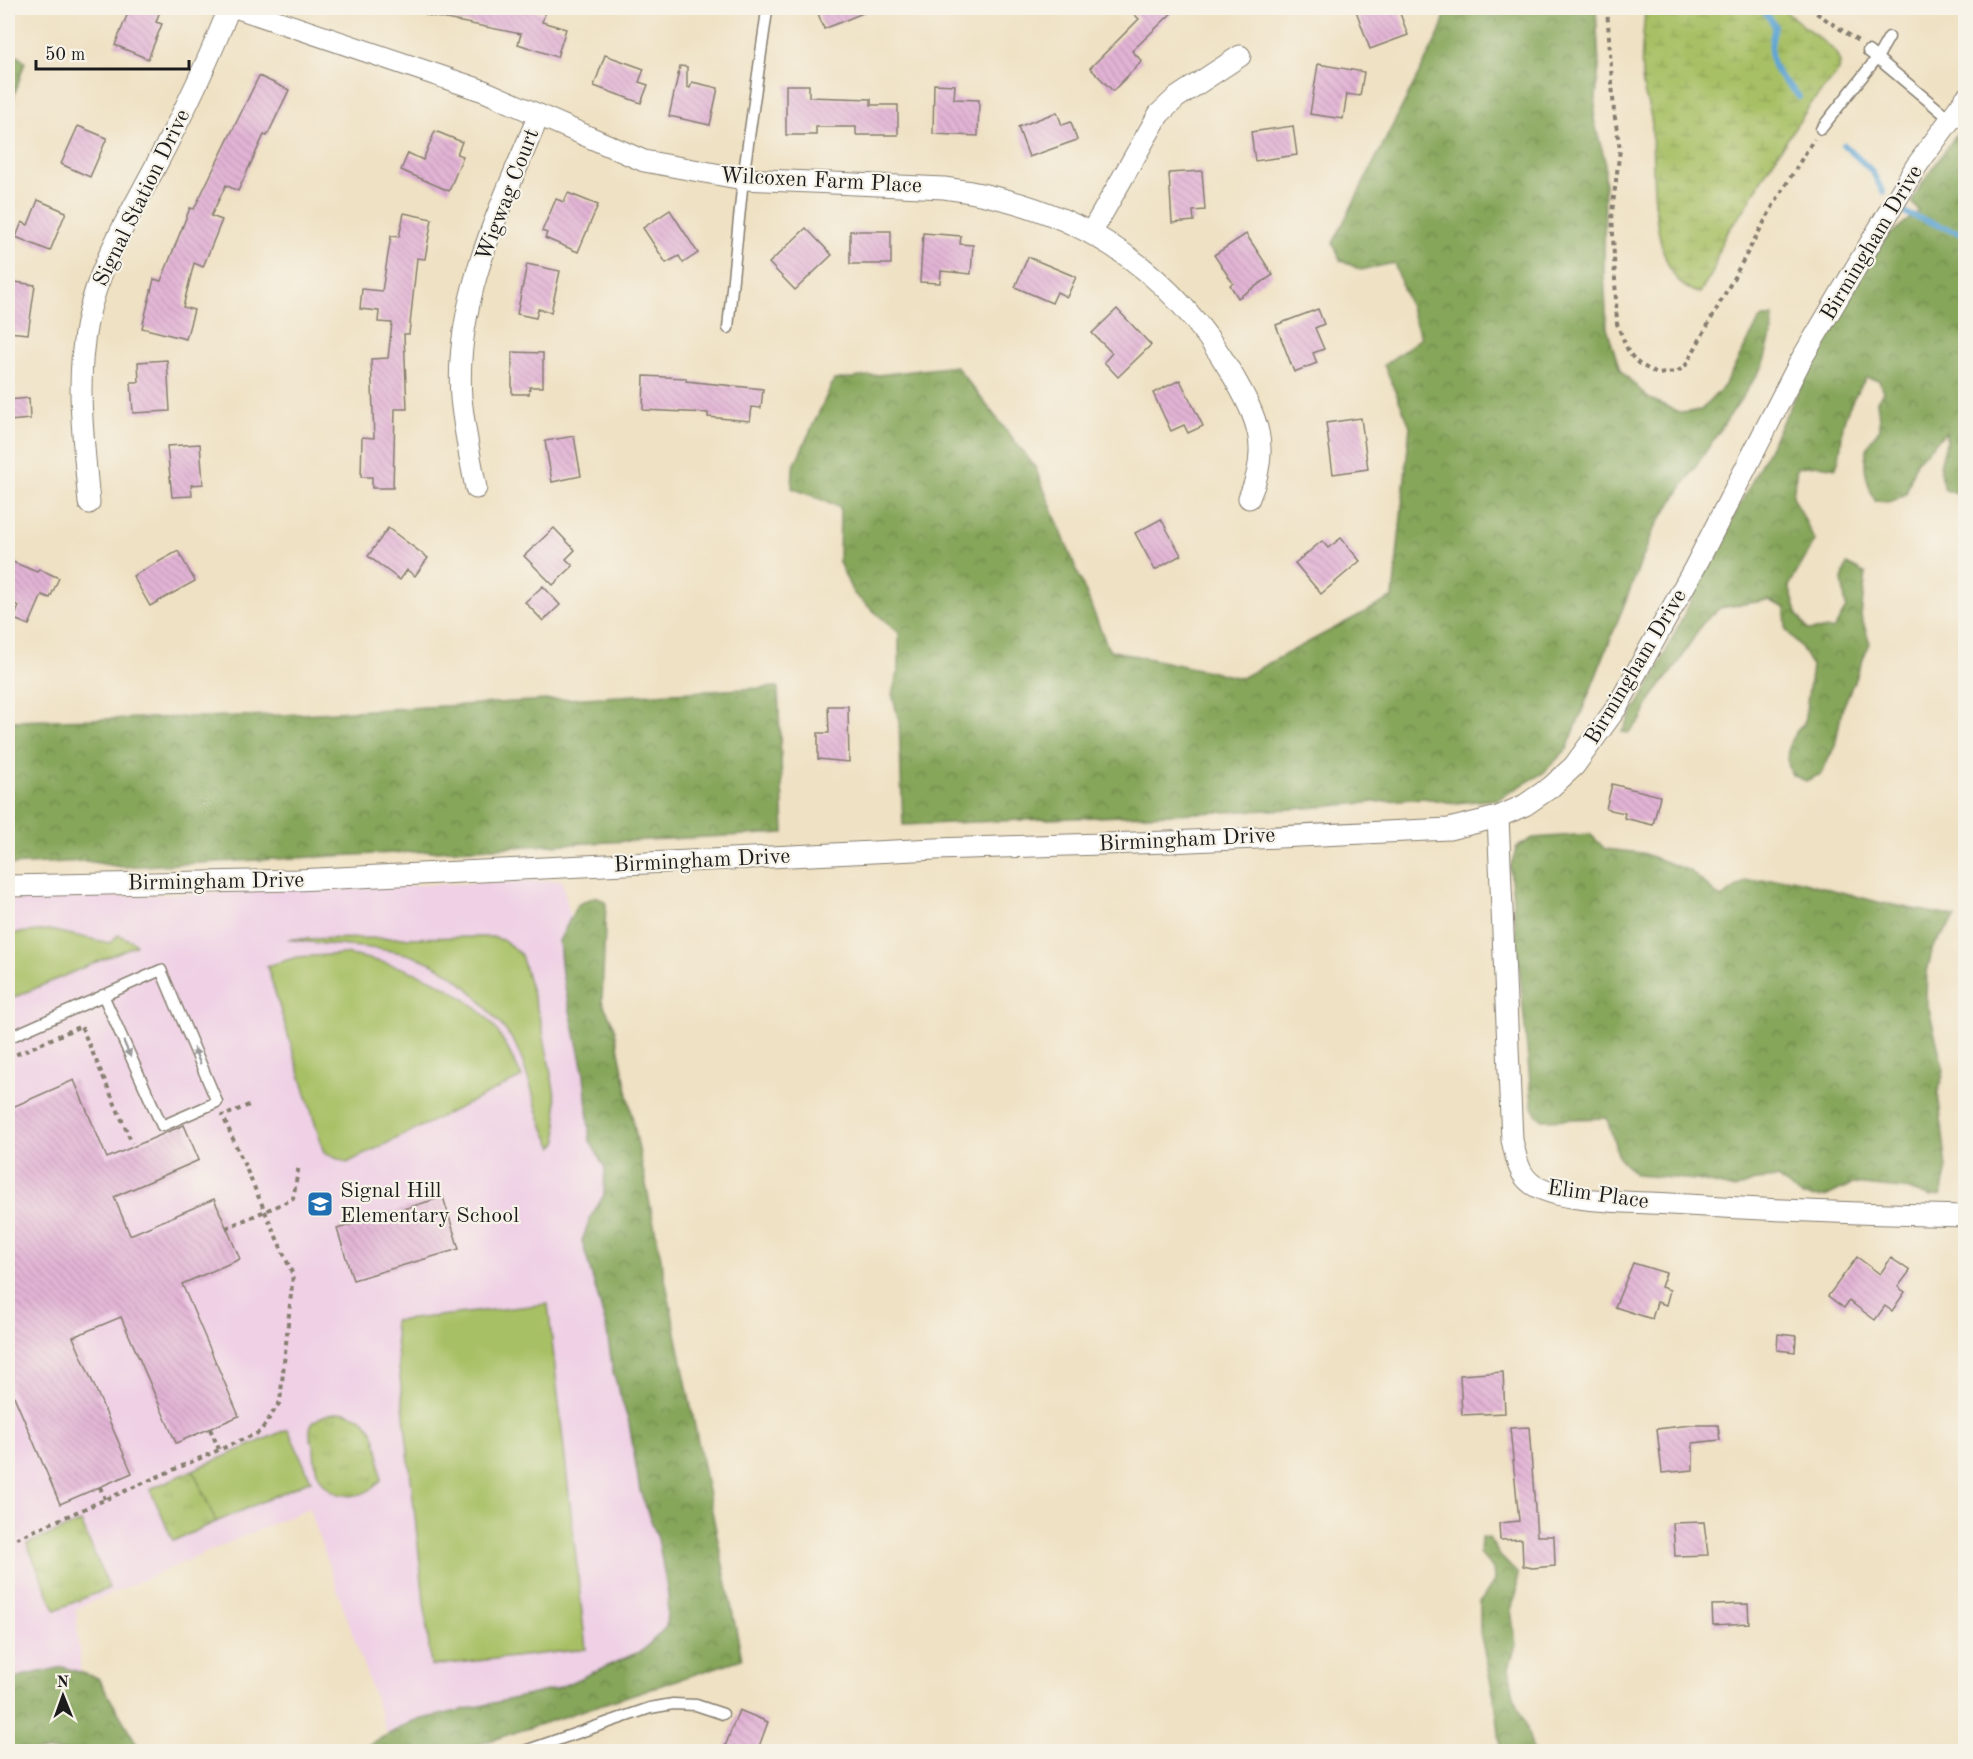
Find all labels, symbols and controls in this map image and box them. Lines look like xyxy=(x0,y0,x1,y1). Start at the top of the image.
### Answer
scale bar xyxy=(36,33,189,71)
text: 50 m xyxy=(45,46,85,64)
street label: Signal Station Drive xyxy=(90,106,194,290)
street label: Wigwag Court xyxy=(473,126,543,264)
street label: Birmingham Drive xyxy=(1817,162,1927,324)
street label: Wilcoxen Farm Place xyxy=(720,165,922,197)
street label: Birmingham Drive xyxy=(1581,586,1691,748)
street label: Birmingham Drive xyxy=(1098,824,1276,856)
street label: Birmingham Drive xyxy=(613,845,791,877)
street label: Birmingham Drive xyxy=(128,869,304,895)
one-way arrow xyxy=(123,1040,132,1057)
one-way arrow xyxy=(192,1046,202,1064)
street label: Elim Place xyxy=(1546,1177,1650,1213)
place label: Signal Hill Elementary School xyxy=(340,1180,519,1227)
school or university icon: Signal Hill Elementary School xyxy=(305,1189,335,1219)
north arrow xyxy=(33,1666,93,1726)
text: N xyxy=(57,1675,70,1691)

